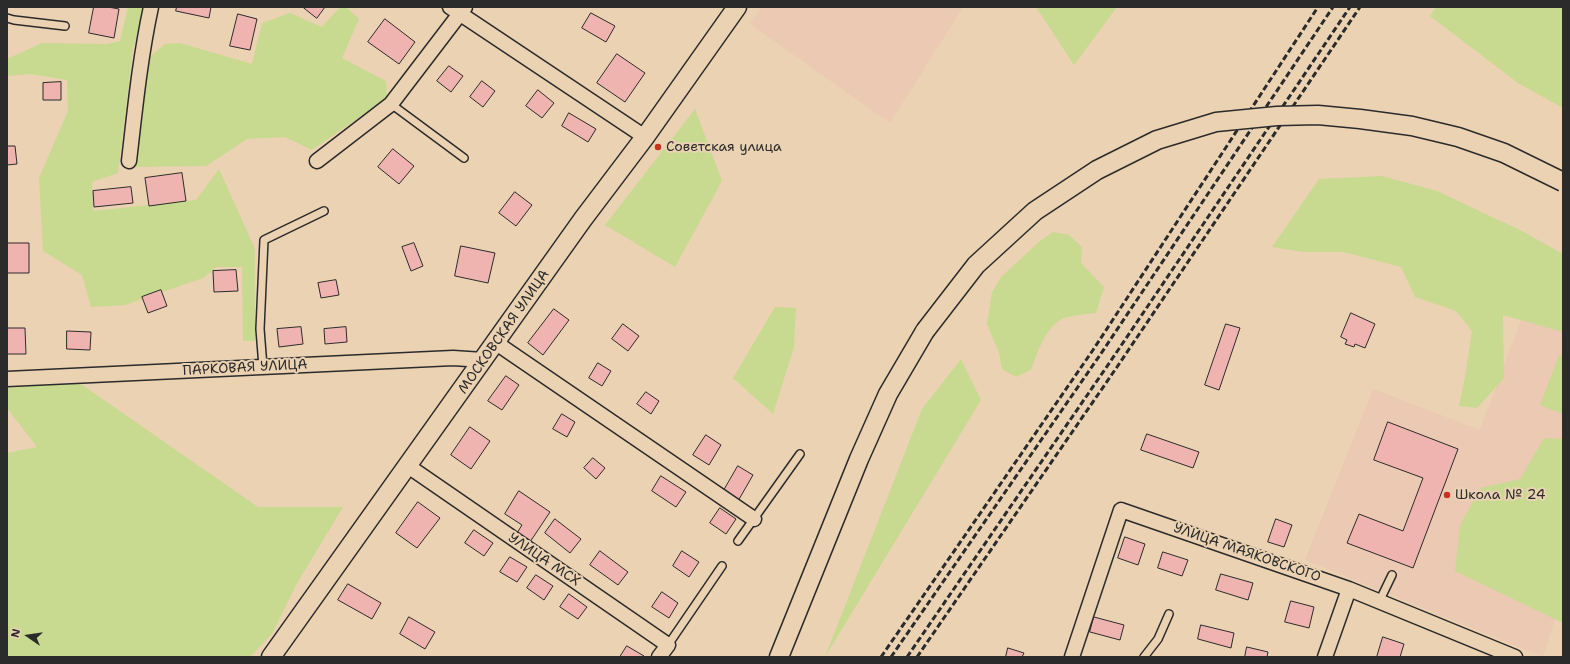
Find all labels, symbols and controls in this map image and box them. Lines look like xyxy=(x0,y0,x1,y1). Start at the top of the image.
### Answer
place label: Советская улица xyxy=(666,139,782,155)
marker: Советская улица xyxy=(653,142,663,152)
street label: МОСКОВСКАЯ УЛИЦА xyxy=(455,267,553,397)
street label: ПАРКОВАЯ УЛИЦА xyxy=(182,356,308,380)
place label: Школа № 24 xyxy=(1455,487,1546,503)
marker: Школа № 24 xyxy=(1442,490,1452,500)
street label: УЛИЦА МАЯКОВСКОГО xyxy=(1171,520,1323,586)
street label: УЛИЦА МСХ xyxy=(505,530,583,590)
north arrow xyxy=(8,616,48,656)
text: N xyxy=(8,627,24,639)

